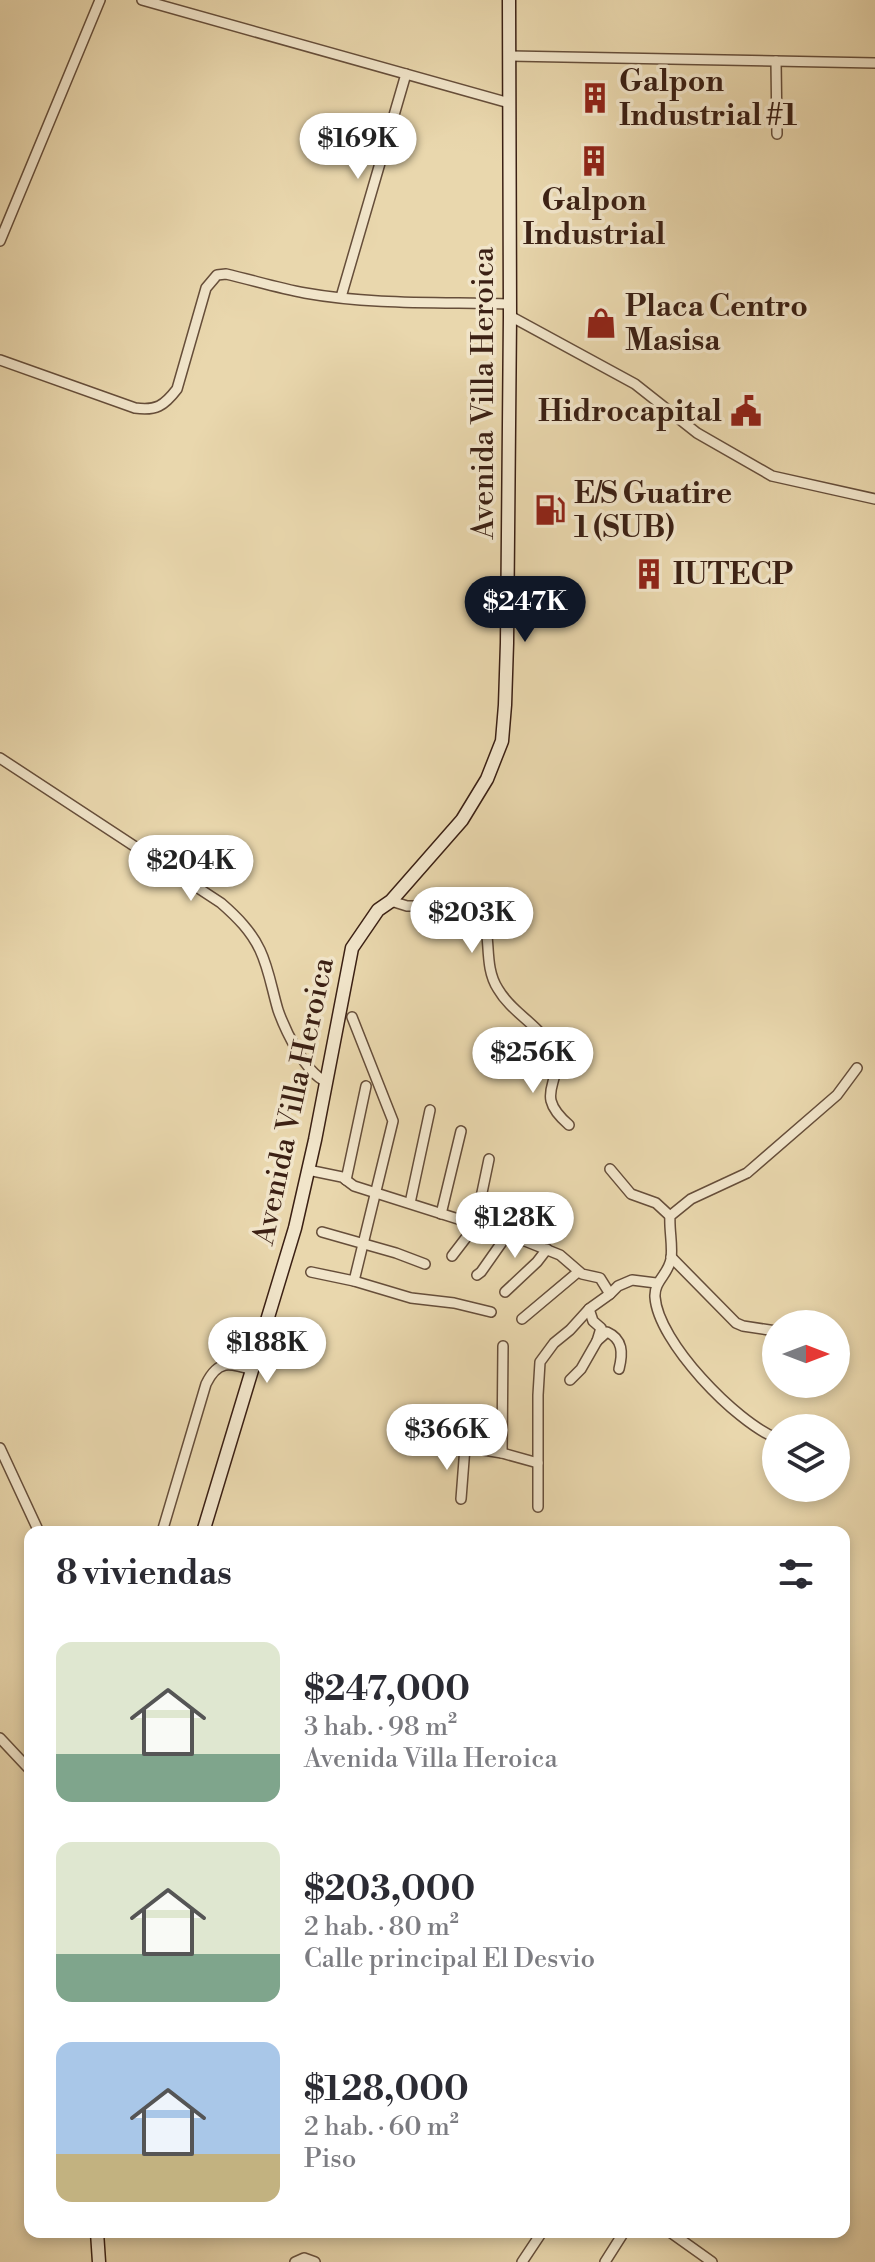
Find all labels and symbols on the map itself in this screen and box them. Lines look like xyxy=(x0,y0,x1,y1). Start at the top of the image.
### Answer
place label: Galpon Industrial #1 xyxy=(619,63,798,135)
building icon: Galpon Industrial #1 xyxy=(578,81,612,115)
pin: $169K xyxy=(302,113,414,181)
building icon: Galpon Industrial xyxy=(577,144,611,178)
place label: Galpon Industrial xyxy=(523,182,665,254)
street label: Avenida Villa Heroica xyxy=(465,246,503,540)
place label: Placa Centro Masisa xyxy=(625,288,808,360)
shop icon: Placa Centro Masisa xyxy=(584,306,618,340)
place label: Hidrocapital xyxy=(538,393,722,431)
public building icon: Hidrocapital xyxy=(729,394,763,428)
place label: E/S Guatire 1 (SUB) xyxy=(574,475,732,547)
fuel station icon: E/S Guatire 1 (SUB) xyxy=(533,493,567,527)
place label: IUTECP xyxy=(673,556,793,594)
building icon: IUTECP xyxy=(632,557,666,591)
pin: $247K xyxy=(469,576,581,644)
pin: $204K xyxy=(135,835,247,903)
pin: $203K xyxy=(416,887,528,955)
street label: Avenida Villa Heroica xyxy=(245,953,343,1249)
pin: $256K xyxy=(477,1027,589,1095)
pin: $128K xyxy=(459,1192,571,1260)
north arrow xyxy=(762,1310,850,1398)
pin: $188K xyxy=(211,1317,323,1385)
pin: $366K xyxy=(391,1404,503,1472)

